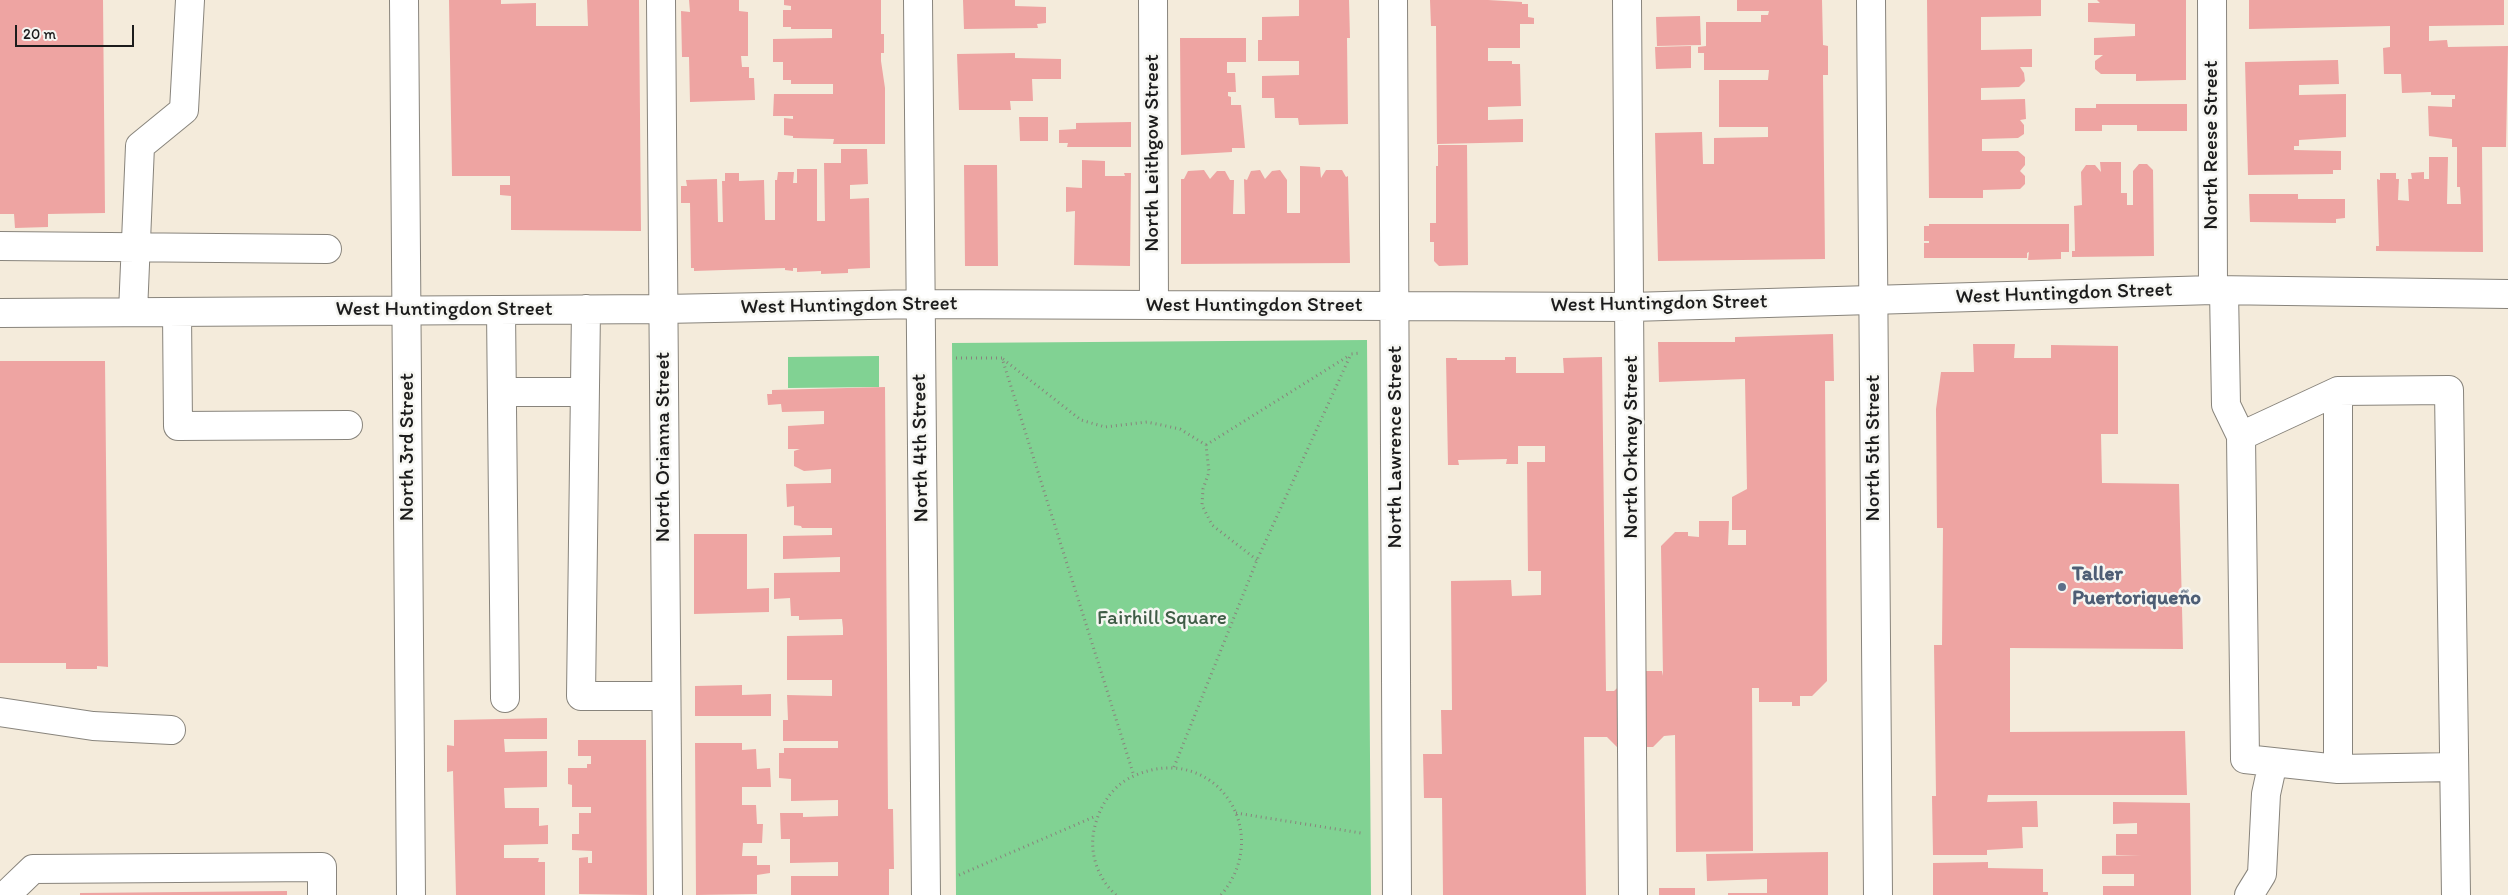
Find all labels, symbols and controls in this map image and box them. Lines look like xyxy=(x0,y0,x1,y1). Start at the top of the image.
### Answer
scale bar xyxy=(18,15,136,47)
text: 20 m xyxy=(23,25,56,43)
street label: North Leithgow Street xyxy=(1140,54,1166,252)
street label: North Reese Street xyxy=(2199,60,2225,230)
street label: West Huntingdon Street xyxy=(1955,278,2173,310)
street label: West Huntingdon Street xyxy=(1550,290,1768,318)
street label: West Huntingdon Street xyxy=(740,292,958,320)
street label: West Huntingdon Street xyxy=(1145,293,1363,319)
street label: West Huntingdon Street xyxy=(335,297,553,323)
street label: North Lawrence Street xyxy=(1383,346,1409,548)
street label: North Orianna Street xyxy=(651,352,677,542)
street label: North Orkney Street xyxy=(1619,355,1645,539)
street label: North 3rd Street xyxy=(395,373,421,521)
street label: North 4th Street xyxy=(907,374,935,522)
street label: North 5th Street xyxy=(1861,375,1887,521)
place label: Taller Puertoriqueño xyxy=(2072,562,2201,612)
marker: Taller Puertoriqueño xyxy=(2056,581,2068,593)
park label: Fairhill Square xyxy=(1097,606,1227,632)

